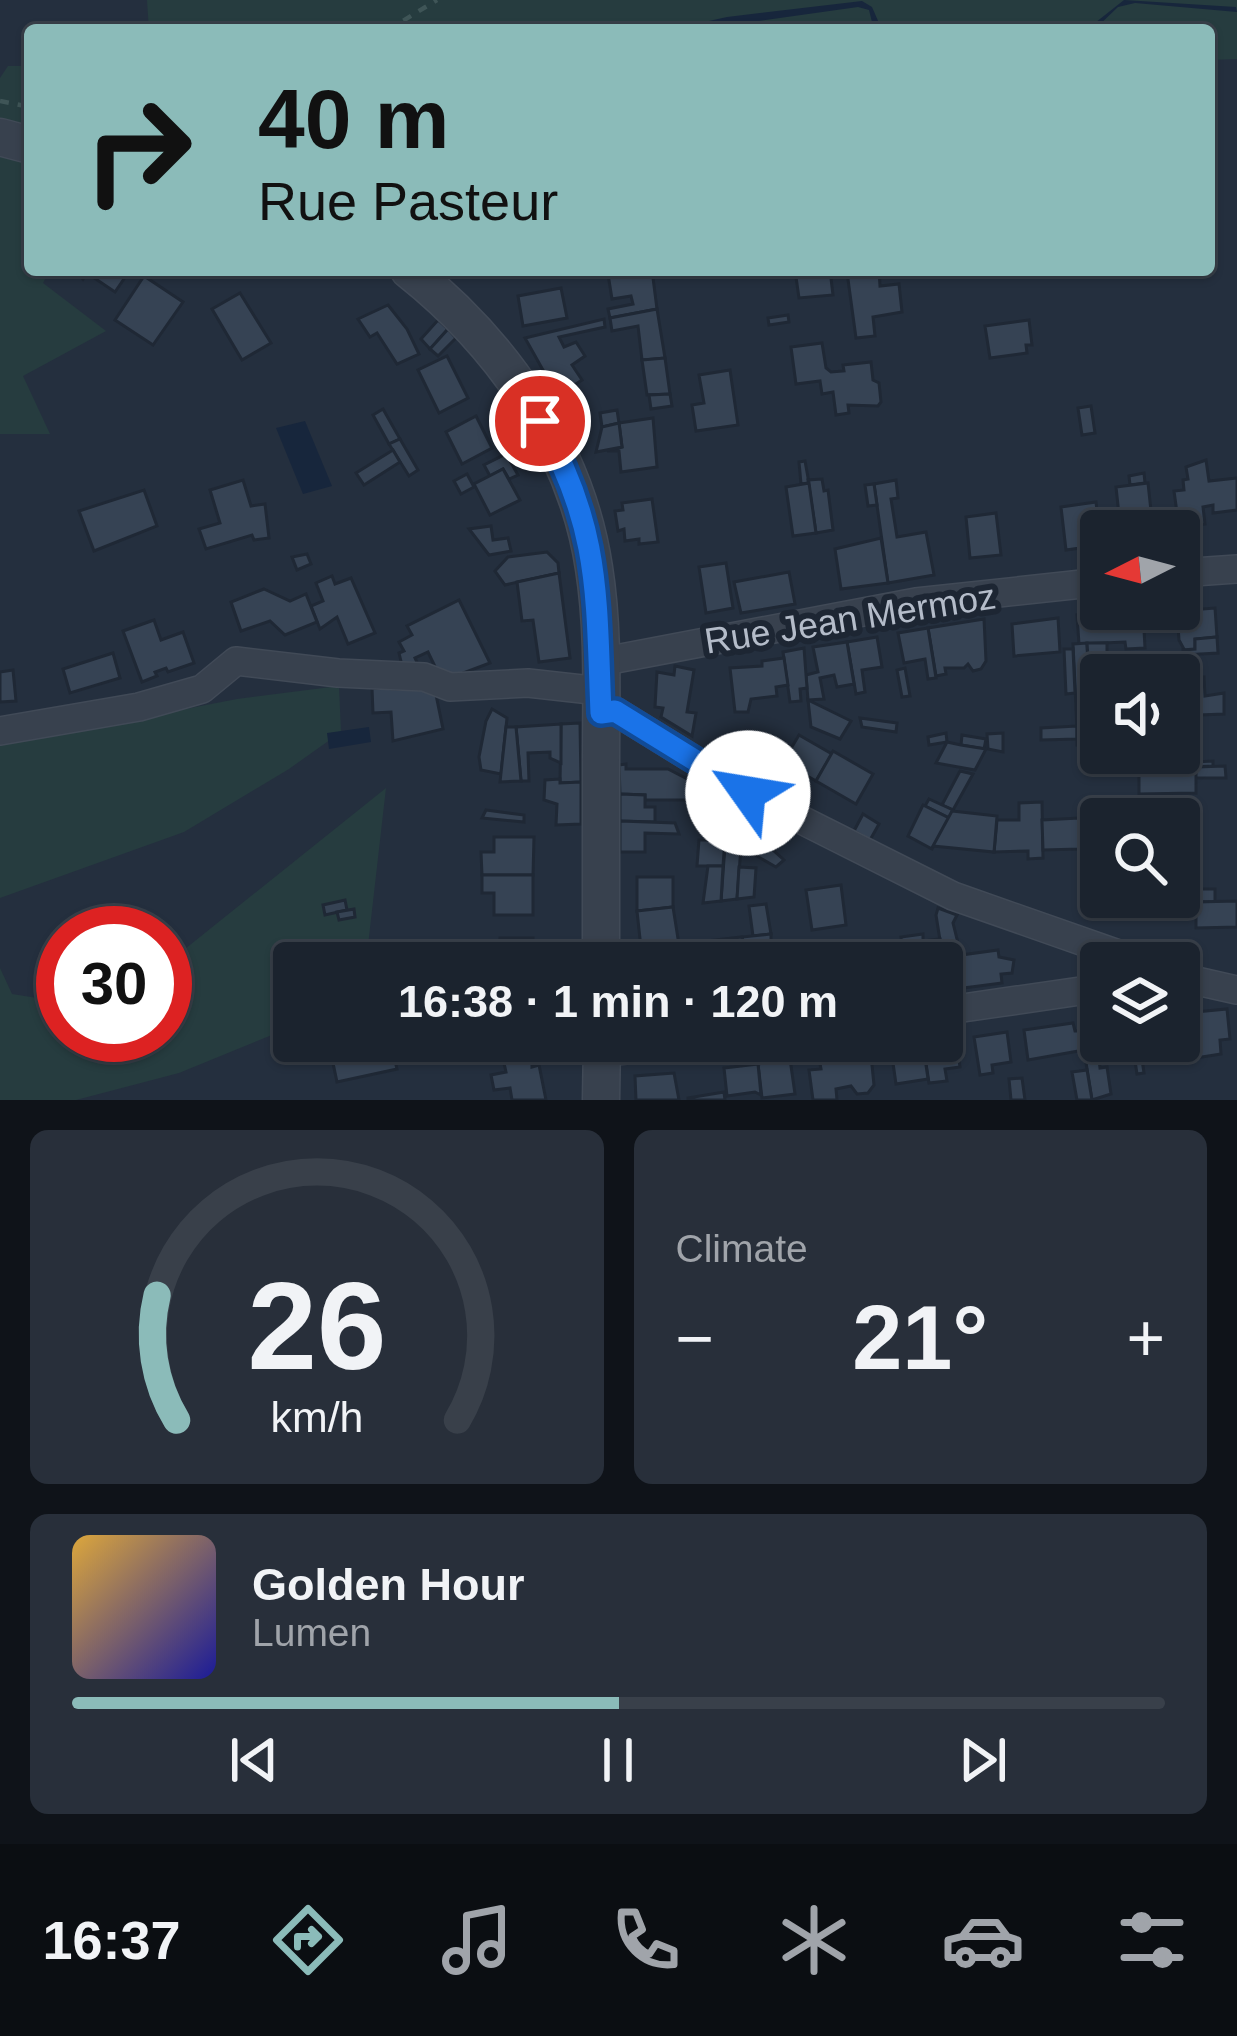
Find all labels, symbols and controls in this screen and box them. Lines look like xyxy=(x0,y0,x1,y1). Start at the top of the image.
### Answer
icon: right xyxy=(60,72,216,228)
text: 40 m xyxy=(258,72,449,166)
text: Rue Pasteur xyxy=(258,171,558,231)
pin xyxy=(489,370,591,472)
icon: arrive xyxy=(507,388,573,454)
north arrow xyxy=(1080,510,1200,630)
map controls xyxy=(1080,510,1200,1062)
street label: Rue Jean Mermoz xyxy=(702,575,999,662)
button: sound xyxy=(1080,654,1200,774)
position arrow xyxy=(685,730,811,856)
button: search xyxy=(1080,798,1200,918)
speed limit sign: 30 xyxy=(36,906,192,1062)
button: layers xyxy=(1080,942,1200,1062)
text: 16:38 · 1 min · 120 m xyxy=(398,976,838,1027)
text: Climate xyxy=(676,1227,808,1270)
text: 26 xyxy=(247,1256,386,1395)
text: 21° xyxy=(852,1288,988,1388)
text: − xyxy=(676,1301,714,1375)
text: + xyxy=(1126,1301,1165,1375)
text: km/h xyxy=(270,1393,363,1441)
text: Golden Hour xyxy=(252,1559,524,1610)
text: Lumen xyxy=(252,1611,371,1654)
icon: previous xyxy=(221,1727,287,1793)
icon: pause xyxy=(585,1727,651,1793)
icon: next xyxy=(950,1727,1016,1793)
icon: directions xyxy=(266,1898,350,1982)
icon: music xyxy=(435,1898,519,1982)
icon: phone xyxy=(604,1898,688,1982)
icon: climate xyxy=(772,1898,856,1982)
icon: car xyxy=(941,1898,1025,1982)
icon: filters xyxy=(1110,1898,1194,1982)
text: 16:37 xyxy=(42,1910,181,1970)

